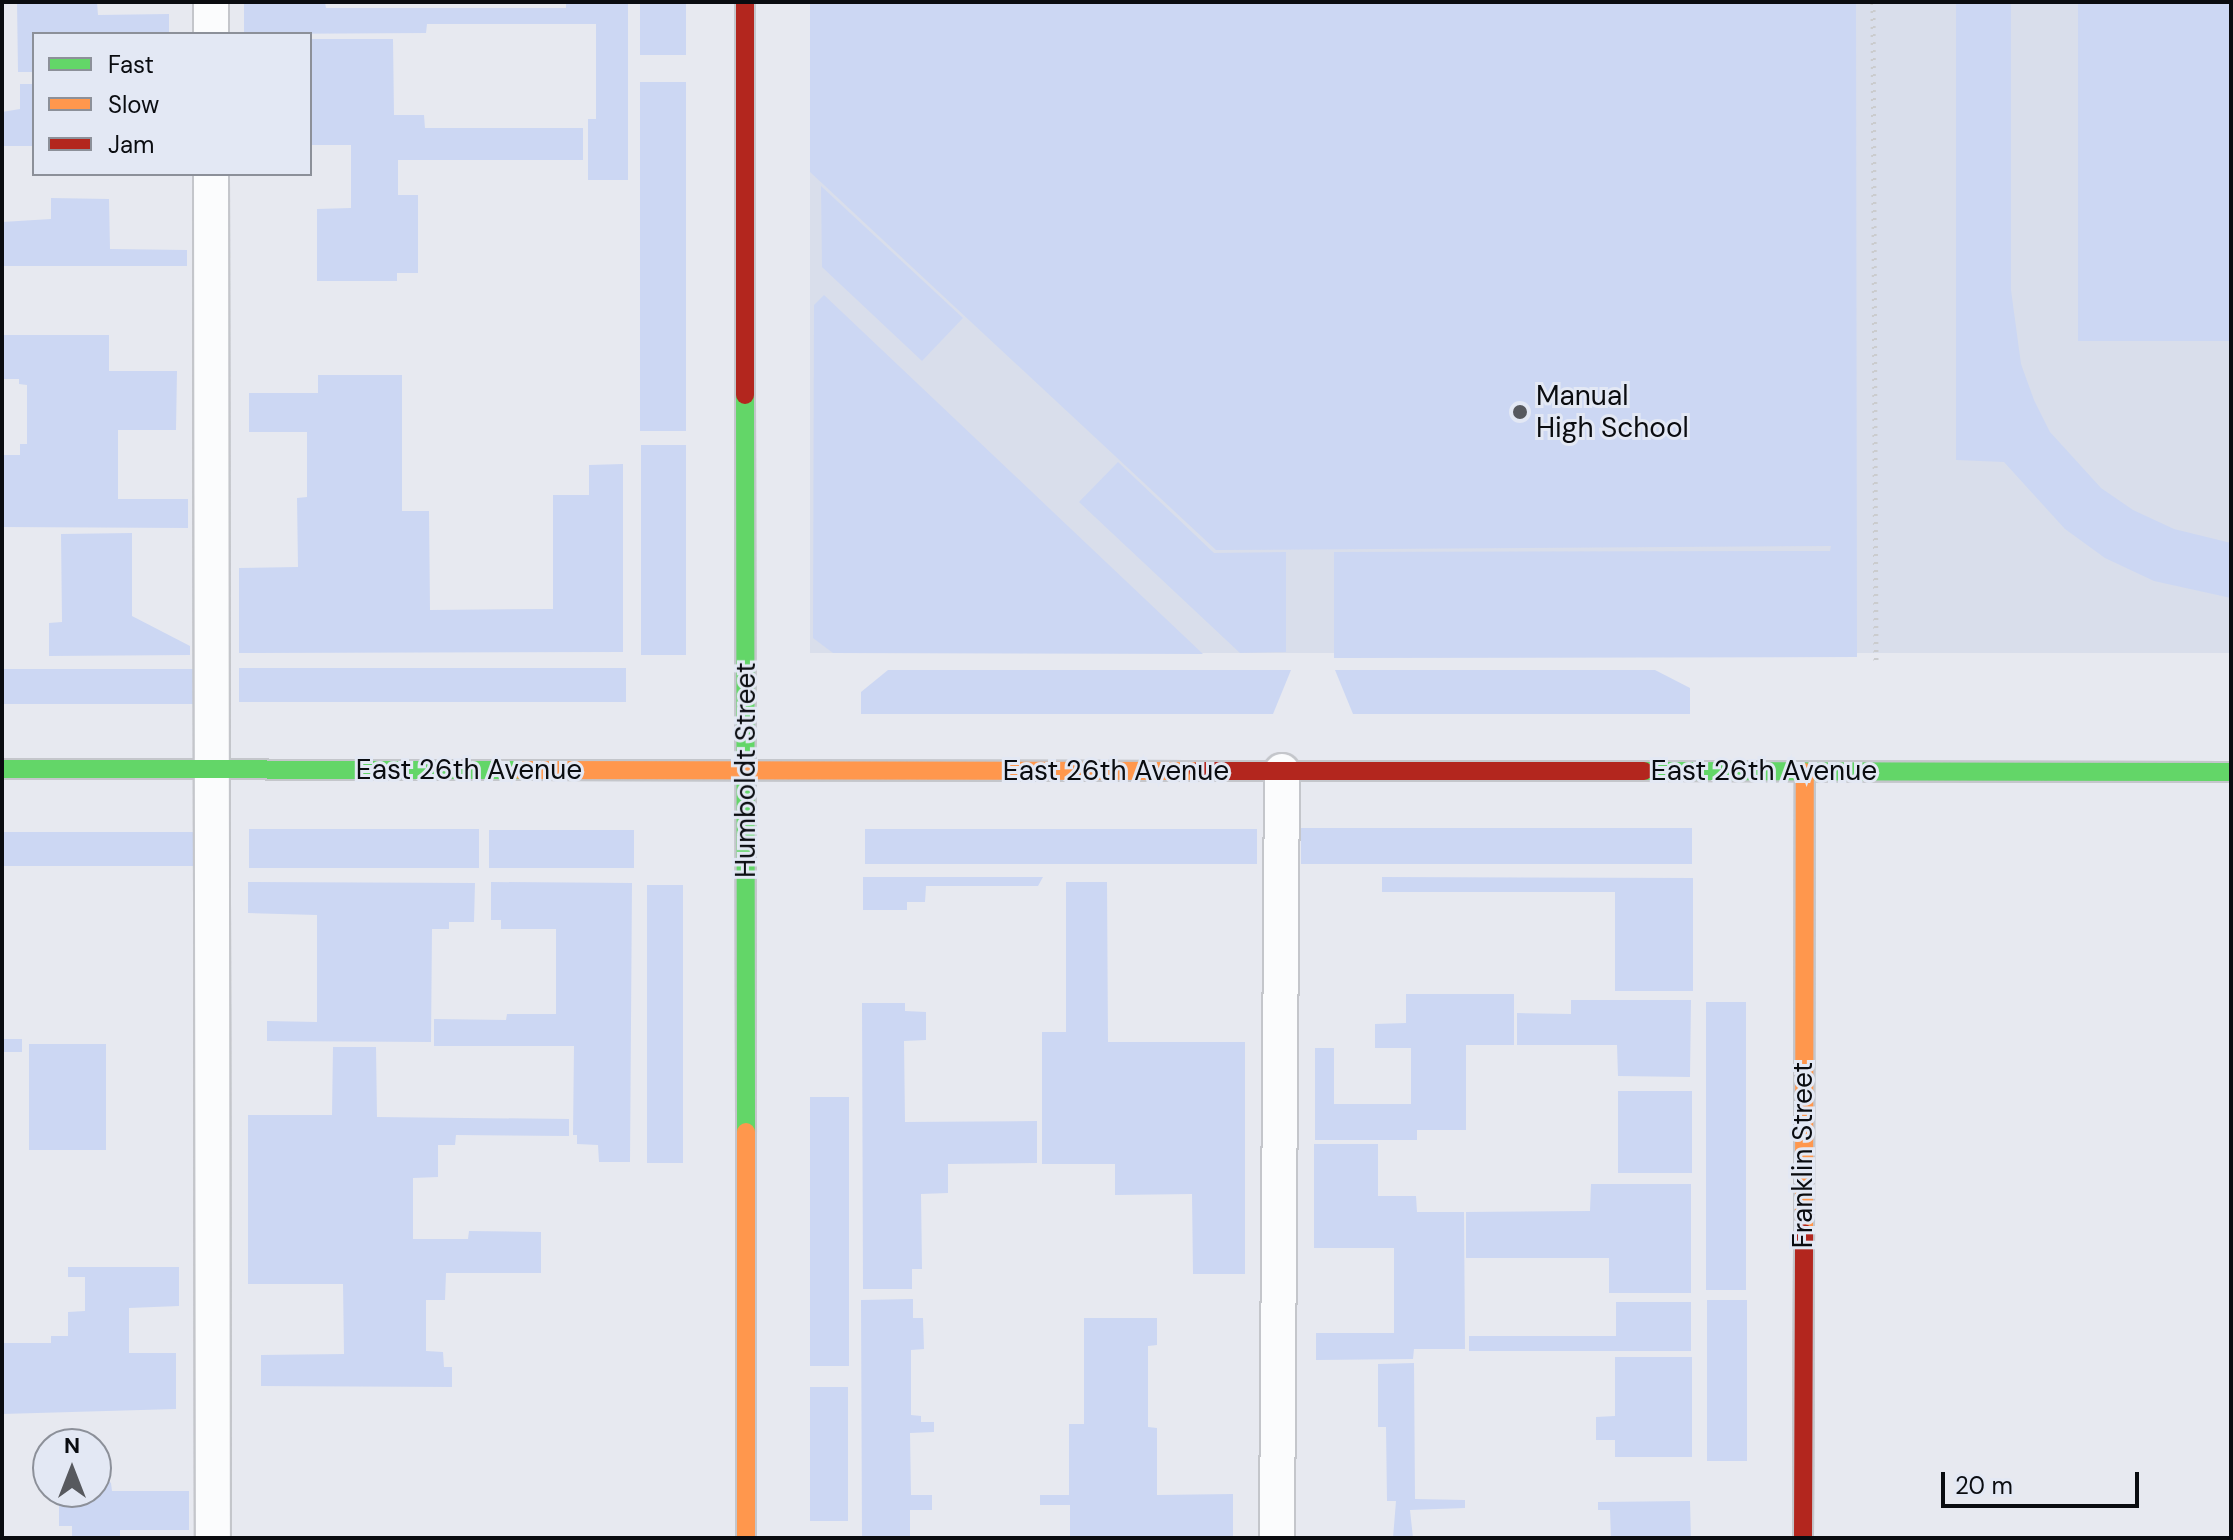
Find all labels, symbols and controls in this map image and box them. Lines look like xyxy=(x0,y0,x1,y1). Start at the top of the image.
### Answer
legend xyxy=(32,32,312,176)
text: Fast xyxy=(108,49,154,80)
text: Slow xyxy=(108,89,159,120)
text: Jam xyxy=(108,129,154,160)
place label: Manual High School xyxy=(1536,379,1689,445)
marker: Manual High School xyxy=(1511,403,1529,421)
street label: Humboldt Street xyxy=(729,662,763,878)
street label: East 26th Avenue xyxy=(356,753,582,787)
street label: East 26th Avenue xyxy=(1003,754,1229,788)
street label: East 26th Avenue xyxy=(1651,754,1877,788)
street label: Franklin Street xyxy=(1786,1062,1820,1248)
north arrow xyxy=(32,1428,112,1508)
text: N xyxy=(64,1431,80,1460)
scale bar xyxy=(1945,1456,2143,1506)
text: 20 m xyxy=(1955,1470,2013,1501)

